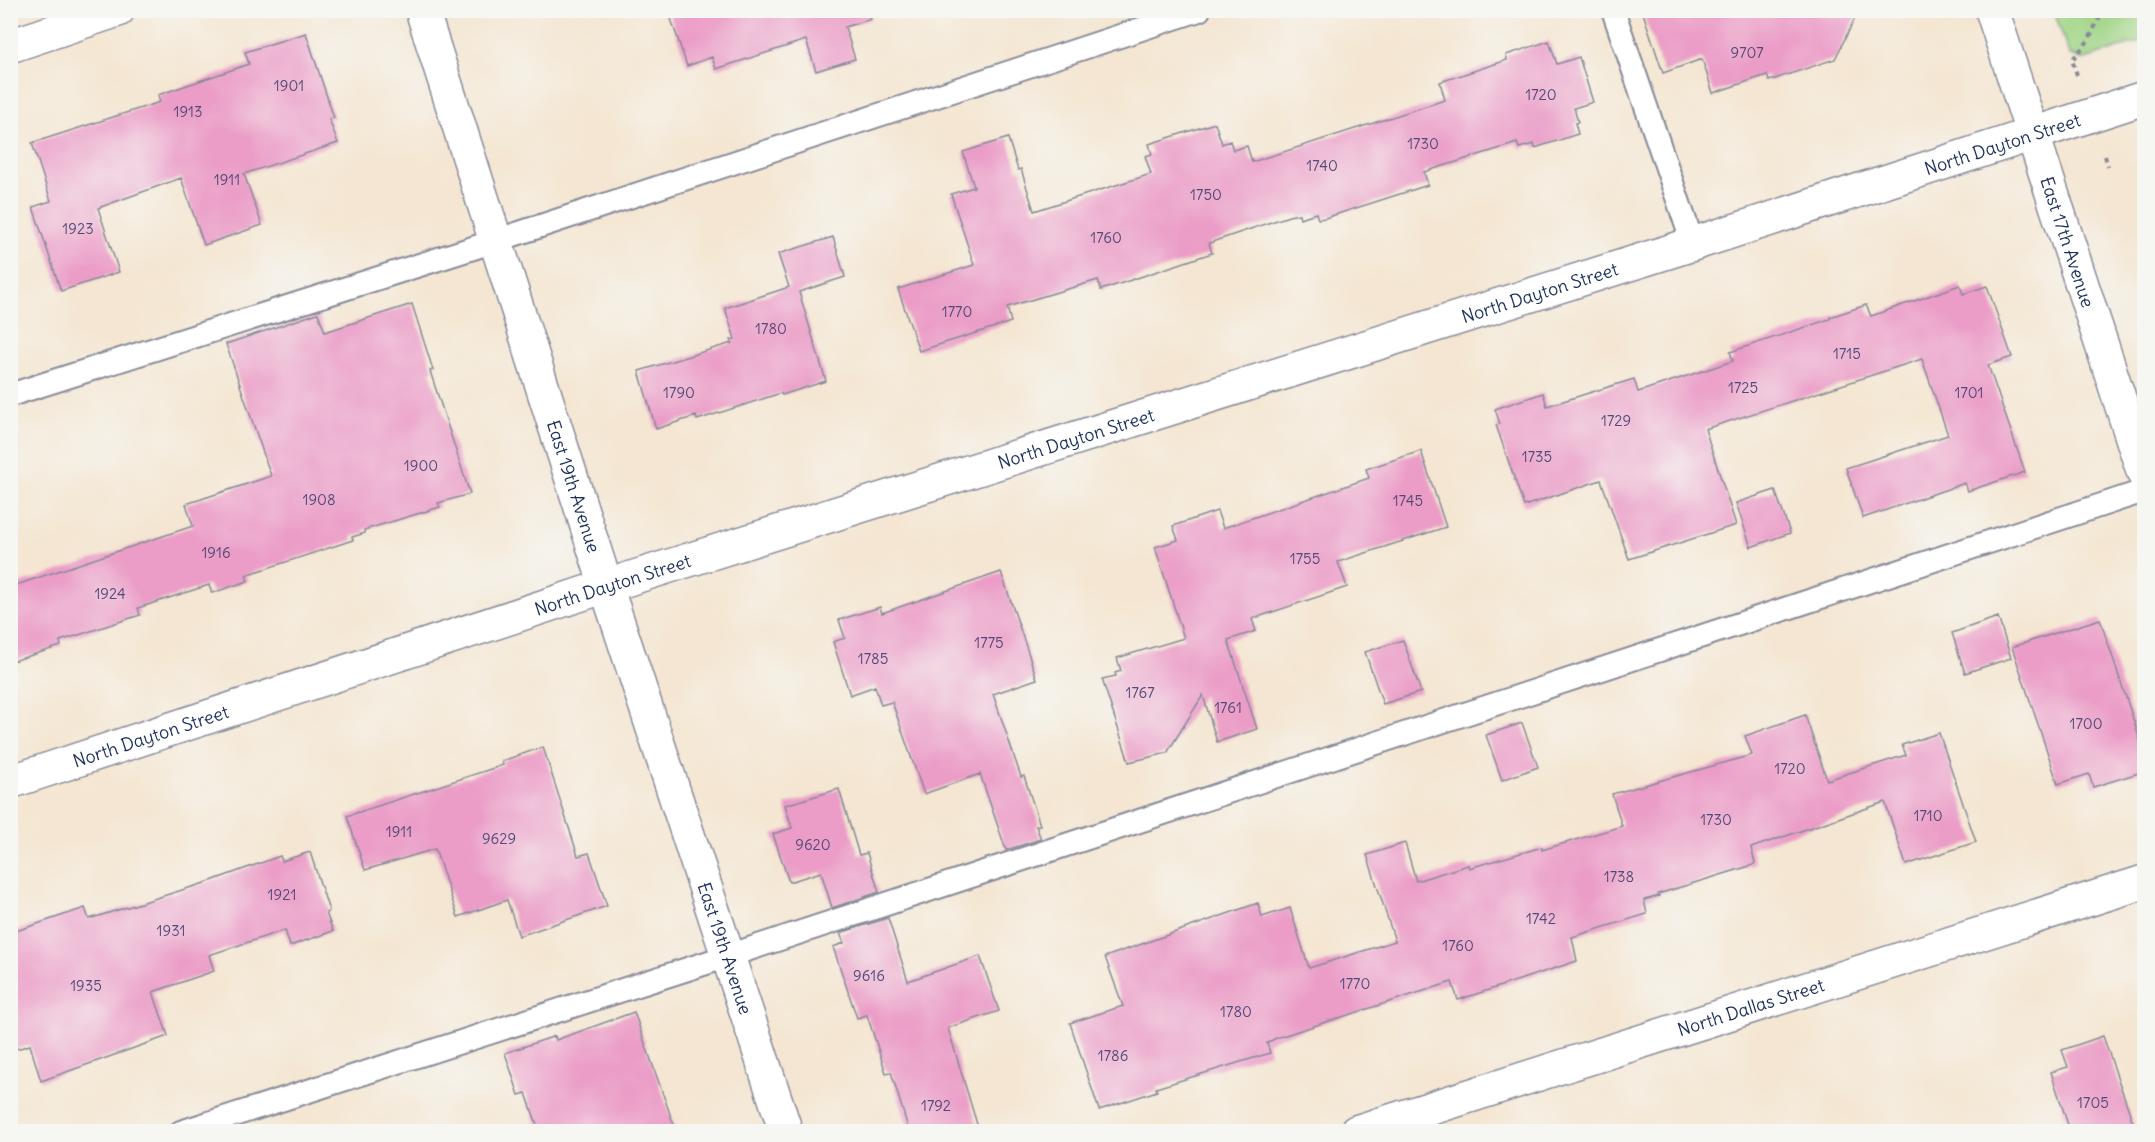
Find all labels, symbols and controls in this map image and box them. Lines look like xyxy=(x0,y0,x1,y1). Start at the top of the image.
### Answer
house number: 9707 xyxy=(1731,43,1764,62)
house number: 1901 xyxy=(274,76,304,95)
house number: 1720 xyxy=(1525,85,1557,104)
house number: 1913 xyxy=(173,102,203,121)
street label: North Dayton Street xyxy=(1921,108,2083,180)
house number: 1730 xyxy=(1407,134,1439,153)
house number: 1740 xyxy=(1306,156,1338,175)
house number: 1911 xyxy=(214,170,240,189)
street label: East 17th Avenue xyxy=(2036,174,2100,310)
house number: 1750 xyxy=(1190,185,1222,204)
house number: 1923 xyxy=(62,219,94,238)
house number: 1760 xyxy=(1090,228,1122,247)
street label: North Dayton Street xyxy=(1458,257,1621,328)
house number: 1770 xyxy=(942,302,972,321)
house number: 1780 xyxy=(755,319,787,338)
house number: 1715 xyxy=(1833,344,1861,363)
house number: 1725 xyxy=(1728,378,1758,397)
house number: 1790 xyxy=(663,383,695,402)
house number: 1701 xyxy=(1954,383,1984,402)
street label: North Dayton Street xyxy=(995,403,1157,474)
house number: 1729 xyxy=(1601,411,1631,430)
street label: East 19th Avenue xyxy=(542,417,606,555)
house number: 1735 xyxy=(1522,447,1552,466)
house number: 1900 xyxy=(404,456,438,475)
house number: 1908 xyxy=(302,490,336,509)
house number: 1745 xyxy=(1393,491,1423,510)
house number: 1916 xyxy=(201,543,231,562)
street label: North Dayton Street xyxy=(531,549,693,620)
house number: 1755 xyxy=(1290,549,1320,568)
house number: 1924 xyxy=(94,584,126,603)
house number: 1775 xyxy=(974,633,1004,652)
house number: 1785 xyxy=(858,649,888,668)
house number: 1767 xyxy=(1125,683,1155,702)
house number: 1761 xyxy=(1214,698,1242,717)
street label: North Dayton Street xyxy=(70,699,231,772)
house number: 1700 xyxy=(2069,714,2103,733)
house number: 1720 xyxy=(1774,759,1806,778)
house number: 1710 xyxy=(1913,806,1943,825)
house number: 1730 xyxy=(1700,810,1732,829)
house number: 1911 xyxy=(386,822,412,841)
house number: 9629 xyxy=(482,829,516,848)
house number: 9620 xyxy=(795,835,831,854)
house number: 1738 xyxy=(1604,867,1634,886)
street label: East 19th Avenue xyxy=(693,879,758,1017)
house number: 1921 xyxy=(268,885,296,904)
house number: 1742 xyxy=(1526,909,1556,928)
house number: 1931 xyxy=(157,921,185,940)
house number: 1760 xyxy=(1442,936,1474,955)
house number: 9616 xyxy=(853,966,885,985)
street label: North Dallas Street xyxy=(1674,973,1827,1041)
house number: 1770 xyxy=(1340,974,1370,993)
house number: 1935 xyxy=(70,976,102,995)
house number: 1780 xyxy=(1220,1002,1252,1021)
house number: 1786 xyxy=(1098,1046,1128,1065)
house number: 1705 xyxy=(2077,1093,2109,1112)
house number: 1792 xyxy=(921,1096,951,1115)

